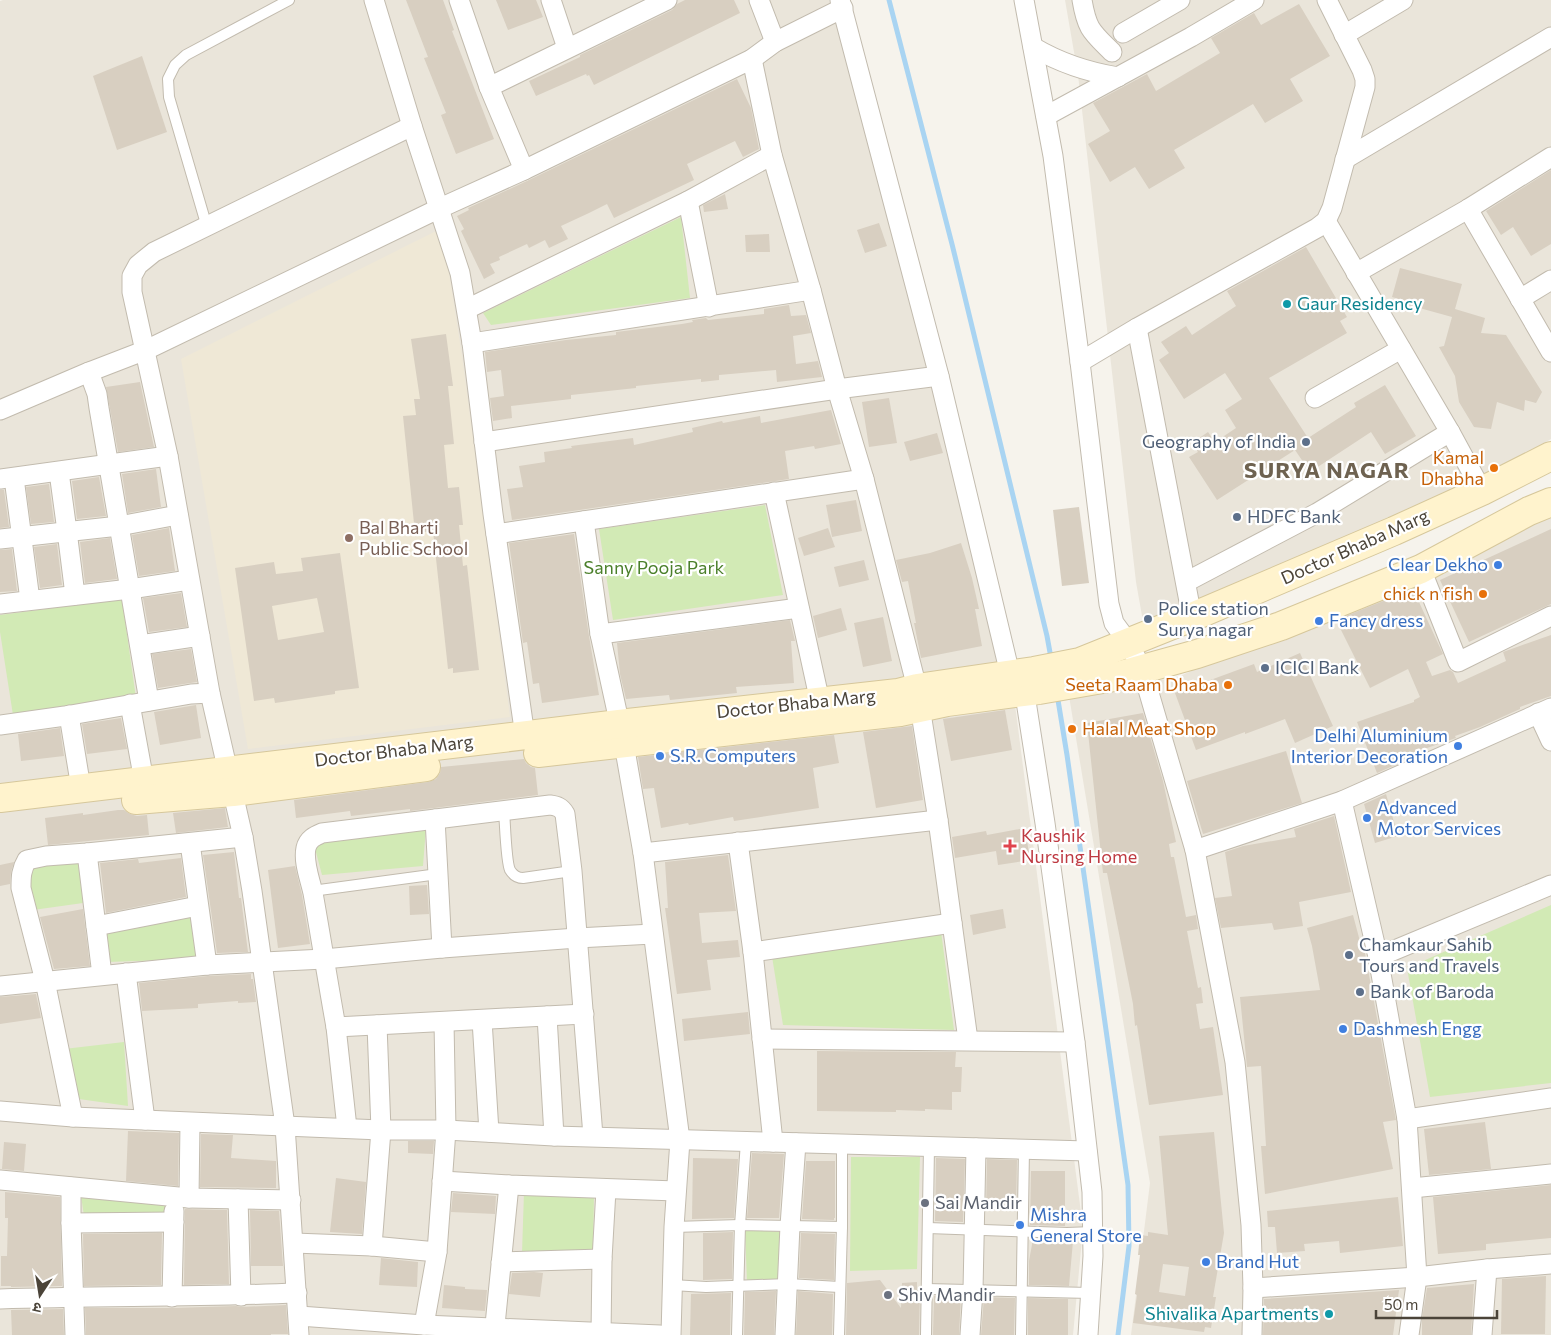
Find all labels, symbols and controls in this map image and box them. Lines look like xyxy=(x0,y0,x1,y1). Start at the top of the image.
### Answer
place label: Gaur Residency xyxy=(1297,292,1423,314)
marker: Gaur Residency xyxy=(1281,298,1293,310)
place label: Geography of India xyxy=(1142,430,1296,452)
marker: Geography of India xyxy=(1300,436,1312,448)
place label: Kamal Dhabha xyxy=(1421,446,1484,489)
district label: SURYA NAGAR xyxy=(1244,456,1410,483)
marker: Kamal Dhabha xyxy=(1488,462,1500,474)
street label: Doctor Bhaba Marg xyxy=(1277,503,1432,589)
place label: HDFC Bank xyxy=(1247,505,1341,527)
marker: HDFC Bank xyxy=(1231,511,1243,523)
place label: Bal Bharti Public School xyxy=(359,516,468,559)
marker: Bal Bharti Public School xyxy=(343,532,355,544)
place label: Clear Dekho xyxy=(1388,553,1488,575)
park label: Sanny Pooja Park xyxy=(584,556,725,578)
marker: Clear Dekho xyxy=(1492,559,1504,571)
place label: chick n fish xyxy=(1383,582,1473,604)
marker: chick n fish xyxy=(1477,588,1489,600)
place label: Police station Surya nagar xyxy=(1158,597,1269,640)
place label: Fancy dress xyxy=(1329,609,1423,631)
marker: Police station Surya nagar xyxy=(1142,613,1154,625)
marker: Fancy dress xyxy=(1313,615,1325,627)
place label: ICICI Bank xyxy=(1275,656,1360,678)
marker: ICICI Bank xyxy=(1259,662,1271,674)
place label: Seeta Raam Dhaba xyxy=(1065,673,1218,695)
marker: Seeta Raam Dhaba xyxy=(1222,679,1234,691)
street label: Doctor Bhaba Marg xyxy=(715,684,877,722)
place label: Halal Meat Shop xyxy=(1082,717,1216,739)
marker: Halal Meat Shop xyxy=(1066,723,1078,735)
place label: Delhi Aluminium Interior Decoration xyxy=(1291,724,1448,767)
street label: Doctor Bhaba Marg xyxy=(313,729,475,771)
marker: Delhi Aluminium Interior Decoration xyxy=(1452,740,1464,752)
place label: S.R. Computers xyxy=(670,744,796,766)
marker: S.R. Computers xyxy=(654,750,666,762)
place label: Advanced Motor Services xyxy=(1377,796,1501,839)
marker: Advanced Motor Services xyxy=(1361,812,1373,824)
place label: Kaushik Nursing Home xyxy=(1021,824,1137,867)
marker: Kaushik Nursing Home xyxy=(1003,839,1017,853)
place label: Chamkaur Sahib Tours and Travels xyxy=(1359,933,1499,976)
marker: Chamkaur Sahib Tours and Travels xyxy=(1343,949,1355,961)
place label: Bank of Baroda xyxy=(1370,980,1494,1002)
marker: Bank of Baroda xyxy=(1354,986,1366,998)
place label: Dashmesh Engg xyxy=(1353,1017,1482,1039)
marker: Dashmesh Engg xyxy=(1337,1023,1349,1035)
place label: Sai Mandir xyxy=(935,1191,1022,1213)
marker: Sai Mandir xyxy=(919,1197,931,1209)
place label: Mishra General Store xyxy=(1030,1203,1142,1246)
marker: Mishra General Store xyxy=(1014,1219,1026,1231)
place label: Brand Hut xyxy=(1216,1250,1299,1272)
marker: Brand Hut xyxy=(1200,1256,1212,1268)
north arrow xyxy=(15,1270,65,1320)
place label: Shiv Mandir xyxy=(898,1283,995,1305)
scale bar xyxy=(1376,1288,1497,1320)
marker: Shiv Mandir xyxy=(882,1289,894,1301)
text: 50 m xyxy=(1384,1295,1418,1313)
text: उ xyxy=(31,1299,43,1317)
place label: Shivalika Apartments xyxy=(1145,1302,1319,1324)
marker: Shivalika Apartments xyxy=(1323,1308,1335,1320)

